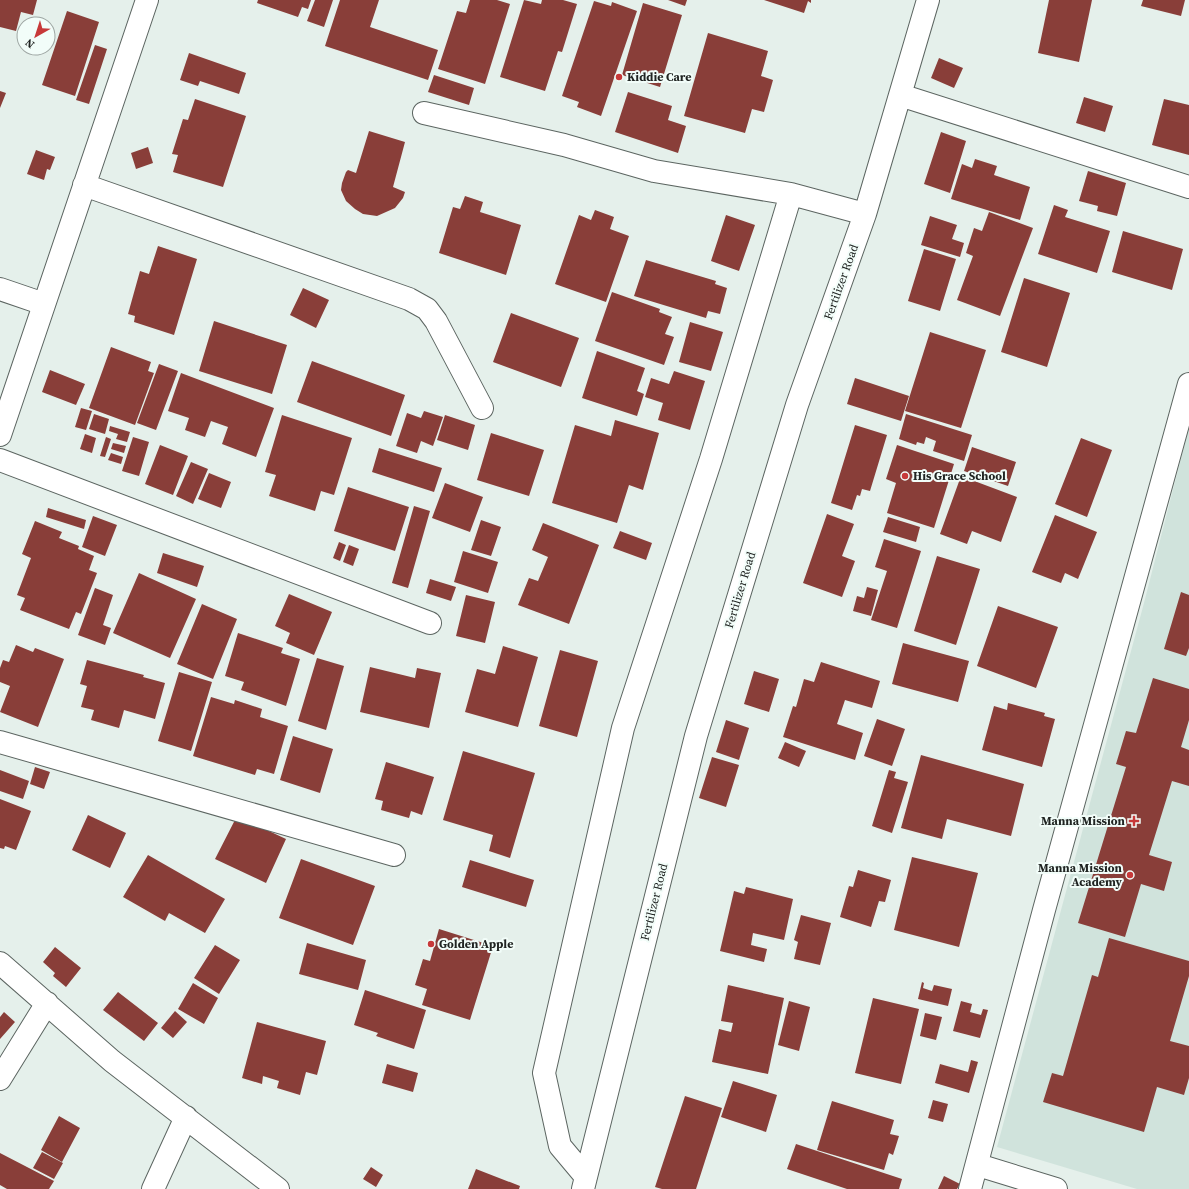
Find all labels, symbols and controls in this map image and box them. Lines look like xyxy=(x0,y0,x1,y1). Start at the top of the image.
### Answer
north arrow xyxy=(16,16,56,56)
text: N xyxy=(22,35,38,52)
place label: Kiddie Care xyxy=(627,69,691,85)
marker: Kiddie Care xyxy=(614,72,624,82)
street label: Fertilizer Road xyxy=(820,242,862,322)
place label: His Grace School xyxy=(913,468,1006,484)
marker: His Grace School xyxy=(900,471,910,481)
street label: Fertilizer Road xyxy=(721,550,759,630)
place label: Manna Mission xyxy=(1041,813,1126,829)
marker: Manna Mission xyxy=(1128,815,1140,827)
place label: Manna Mission Academy xyxy=(1038,860,1123,890)
street label: Fertilizer Road xyxy=(637,861,671,942)
marker: Manna Mission Academy xyxy=(1125,870,1135,880)
place label: Golden Apple xyxy=(439,936,513,952)
marker: Golden Apple xyxy=(426,939,436,949)

